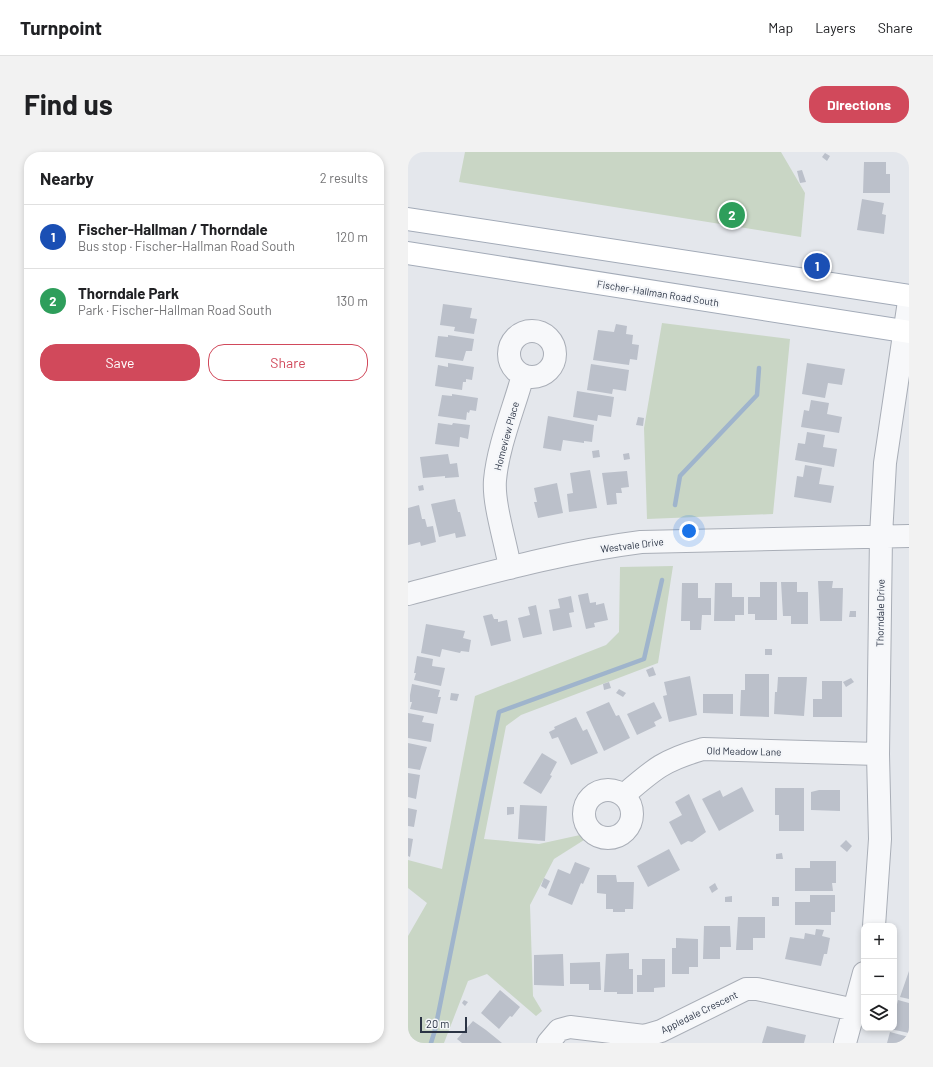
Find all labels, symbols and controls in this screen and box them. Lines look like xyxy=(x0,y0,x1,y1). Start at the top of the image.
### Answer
text: Turnpoint xyxy=(20,16,102,39)
text: Map xyxy=(768,19,793,36)
text: Layers xyxy=(815,19,856,36)
text: Share xyxy=(878,19,913,36)
button: Directions xyxy=(809,86,909,123)
text: Find us xyxy=(24,87,113,121)
text: Nearby xyxy=(40,168,94,188)
text: 2 results xyxy=(320,170,368,186)
pin: 2 xyxy=(719,200,745,230)
text: Fischer-Hallman / Thorndale xyxy=(78,220,268,238)
text: 1 xyxy=(51,229,55,245)
text: 120 m xyxy=(336,229,368,245)
text: Bus stop · Fischer-Hallman Road South xyxy=(78,238,295,254)
pin: 1 xyxy=(804,251,830,281)
street label: Fischer-Hallman Road South xyxy=(596,277,720,309)
text: Thorndale Park xyxy=(78,284,179,302)
text: 2 xyxy=(49,293,57,309)
text: 130 m xyxy=(336,293,368,309)
text: Park · Fischer-Hallman Road South xyxy=(78,302,272,318)
button: Save xyxy=(40,344,200,381)
button: Share xyxy=(208,344,368,381)
street label: Homeview Place xyxy=(491,400,521,472)
your location xyxy=(679,521,699,541)
street label: Westvale Drive xyxy=(600,535,664,555)
street label: Thorndale Drive xyxy=(873,579,887,647)
street label: Old Meadow Lane xyxy=(706,744,782,758)
map controls xyxy=(861,923,897,1031)
button: + xyxy=(861,923,897,959)
button: − xyxy=(861,959,897,995)
street label: Appledale Crescent xyxy=(659,988,740,1036)
button: layers xyxy=(861,995,897,1031)
scale bar xyxy=(420,1015,467,1034)
text: 20 m xyxy=(426,1017,449,1030)

